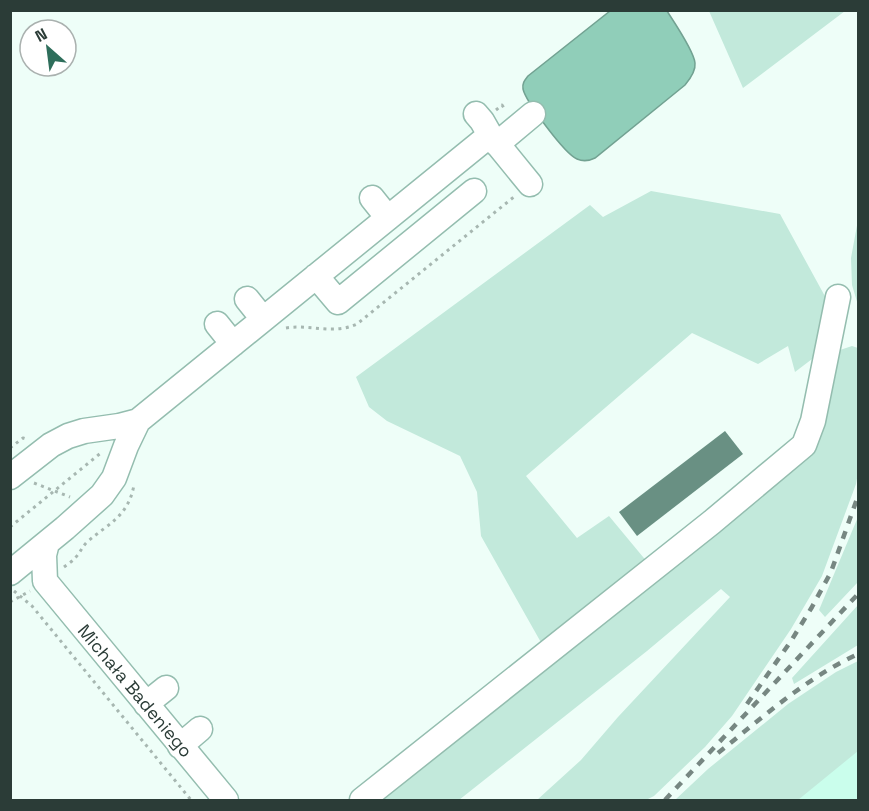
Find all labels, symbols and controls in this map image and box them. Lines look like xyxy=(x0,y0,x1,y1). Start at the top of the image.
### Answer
north arrow xyxy=(18,18,78,78)
text: N xyxy=(32,23,51,47)
street label: Michała Badeniego xyxy=(73,619,198,762)

